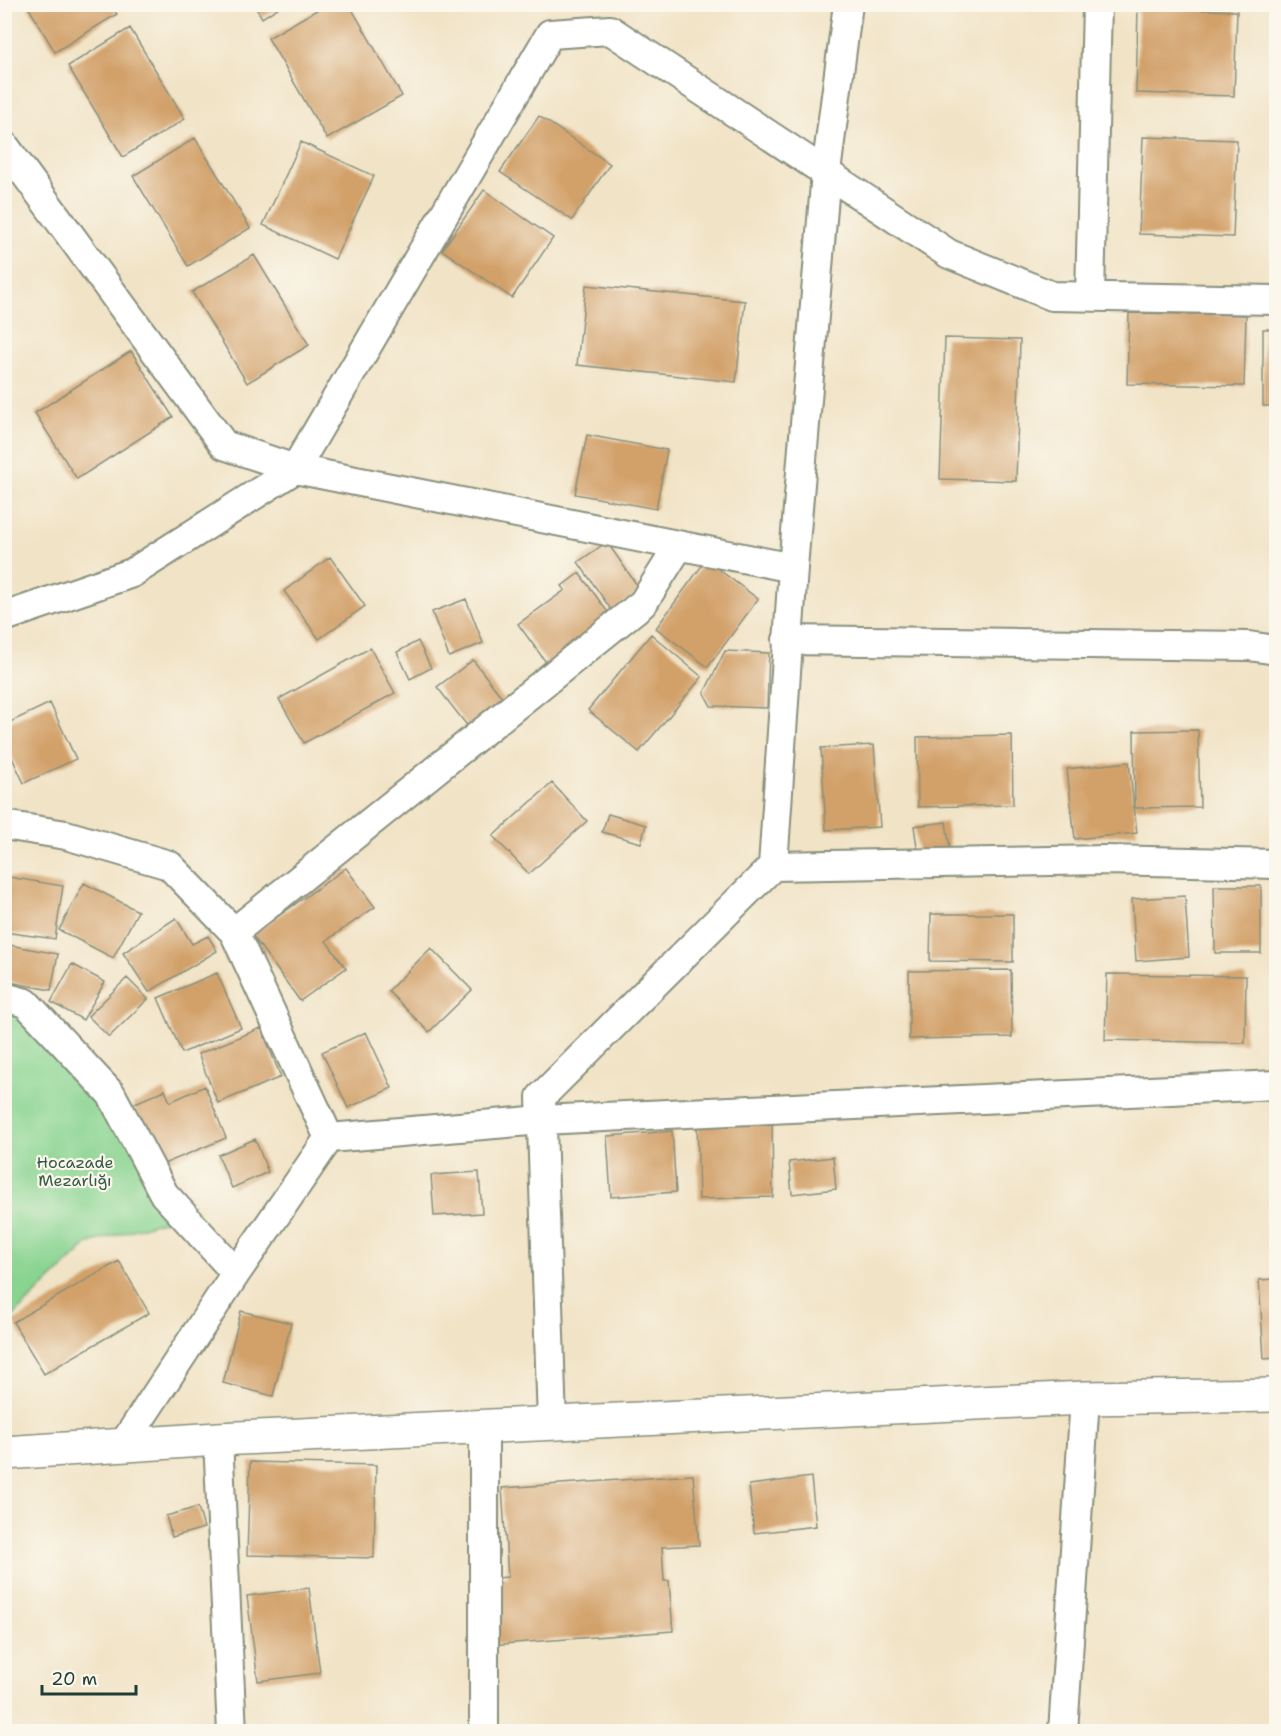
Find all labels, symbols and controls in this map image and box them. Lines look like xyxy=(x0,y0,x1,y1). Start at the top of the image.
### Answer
park label: Hocazade Mezarlığı xyxy=(37,1152,113,1191)
scale bar xyxy=(42,1658,136,1696)
text: 20 m xyxy=(51,1667,97,1691)

